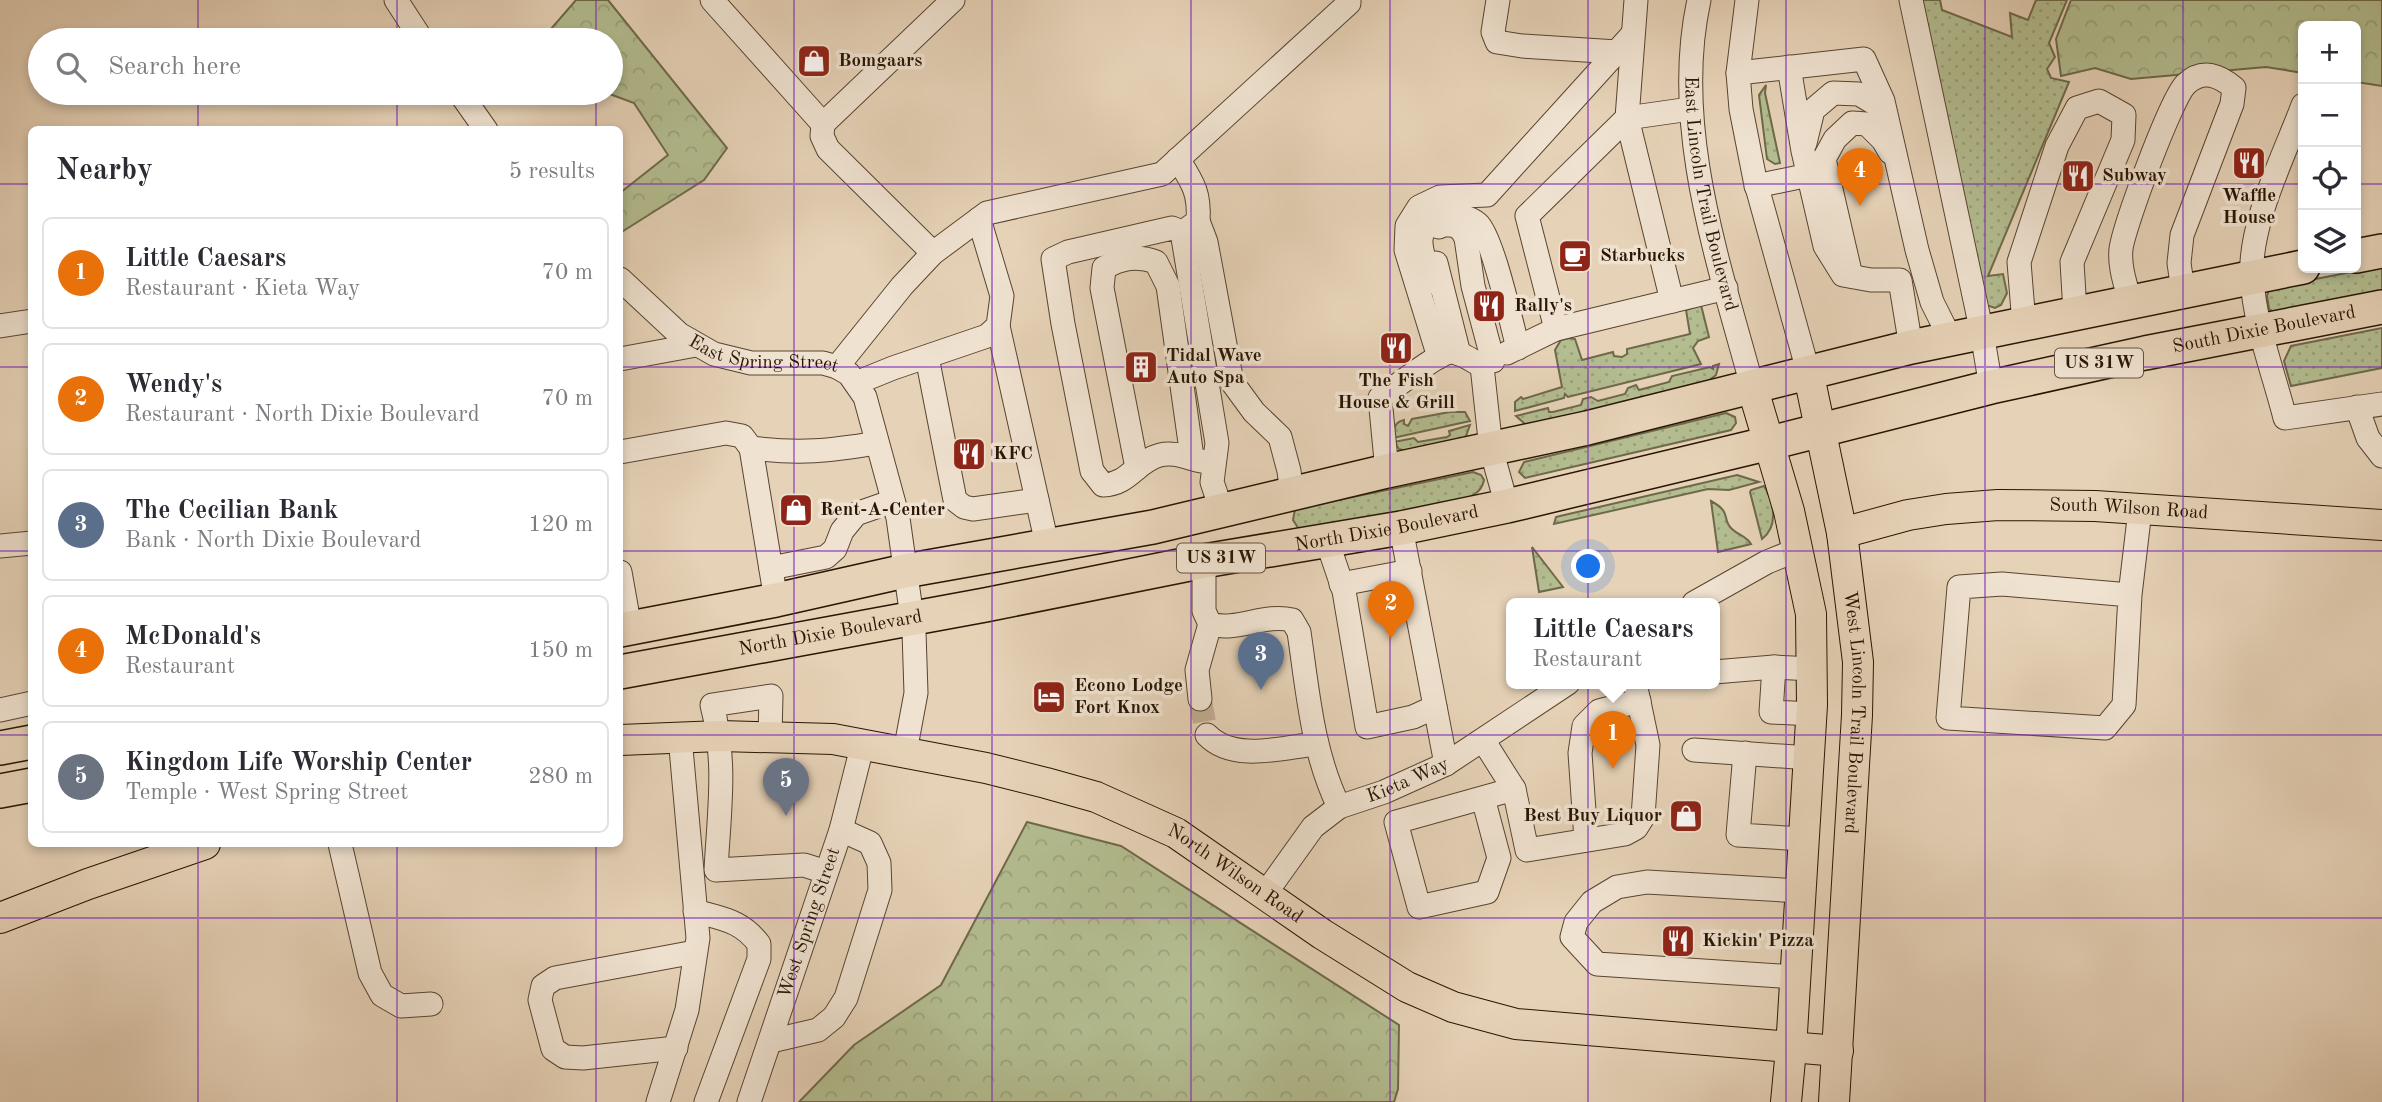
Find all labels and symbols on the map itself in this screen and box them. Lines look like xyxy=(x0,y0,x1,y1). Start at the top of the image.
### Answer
shop icon: Bomgaars xyxy=(795,42,833,80)
place label: Bomgaars xyxy=(838,52,923,71)
street label: East Lincoln Trail Boulevard xyxy=(1681,76,1740,313)
restaurant icon: Waffle House xyxy=(2230,144,2268,182)
pin: 4 xyxy=(1837,148,1883,206)
restaurant icon: Subway xyxy=(2059,157,2097,195)
place label: Subway xyxy=(2102,167,2167,186)
place label: Waffle House xyxy=(2222,187,2276,228)
cafe icon: Starbucks xyxy=(1556,237,1594,275)
place label: Starbucks xyxy=(1600,247,1685,266)
restaurant icon: Rally's xyxy=(1470,287,1508,325)
place label: Rally's xyxy=(1514,297,1572,316)
street label: South Dixie Boulevard xyxy=(2171,303,2357,357)
restaurant icon: The Fish House & Grill xyxy=(1377,329,1415,367)
street label: East Spring Street xyxy=(685,332,841,376)
place label: Tidal Wave Auto Spa xyxy=(1166,347,1262,388)
building icon: Tidal Wave Auto Spa xyxy=(1122,348,1160,386)
road number: US 31W xyxy=(2055,348,2143,377)
place label: The Fish House & Grill xyxy=(1337,372,1455,413)
restaurant icon: KFC xyxy=(950,435,988,473)
place label: KFC xyxy=(993,445,1033,464)
shop icon: Rent-A-Center xyxy=(777,491,815,529)
street label: South Wilson Road xyxy=(2049,496,2209,523)
place label: Rent-A-Center xyxy=(820,501,945,520)
street label: North Dixie Boulevard xyxy=(1293,503,1480,555)
road number: US 31W xyxy=(1177,544,1265,572)
your location xyxy=(1571,549,1605,583)
pin: 2 xyxy=(1368,581,1414,639)
street label: West Lincoln Trail Boulevard xyxy=(1840,590,1868,835)
street label: North Dixie Boulevard xyxy=(737,607,924,660)
pin: 3 xyxy=(1238,632,1284,690)
place label: Econo Lodge Fort Knox xyxy=(1074,677,1183,718)
hotel icon: Econo Lodge Fort Knox xyxy=(1030,678,1068,716)
pin: 1 xyxy=(1590,711,1636,769)
street label: Kieta Way xyxy=(1364,754,1452,807)
pin: 5 xyxy=(763,758,809,816)
shop icon: Best Buy Liquor xyxy=(1667,797,1705,835)
place label: Best Buy Liquor xyxy=(1523,807,1662,826)
street label: North Wilson Road xyxy=(1165,821,1306,927)
street label: West Spring Street xyxy=(775,845,844,1001)
restaurant icon: Kickin' Pizza xyxy=(1659,922,1697,960)
place label: Kickin' Pizza xyxy=(1702,932,1814,951)

